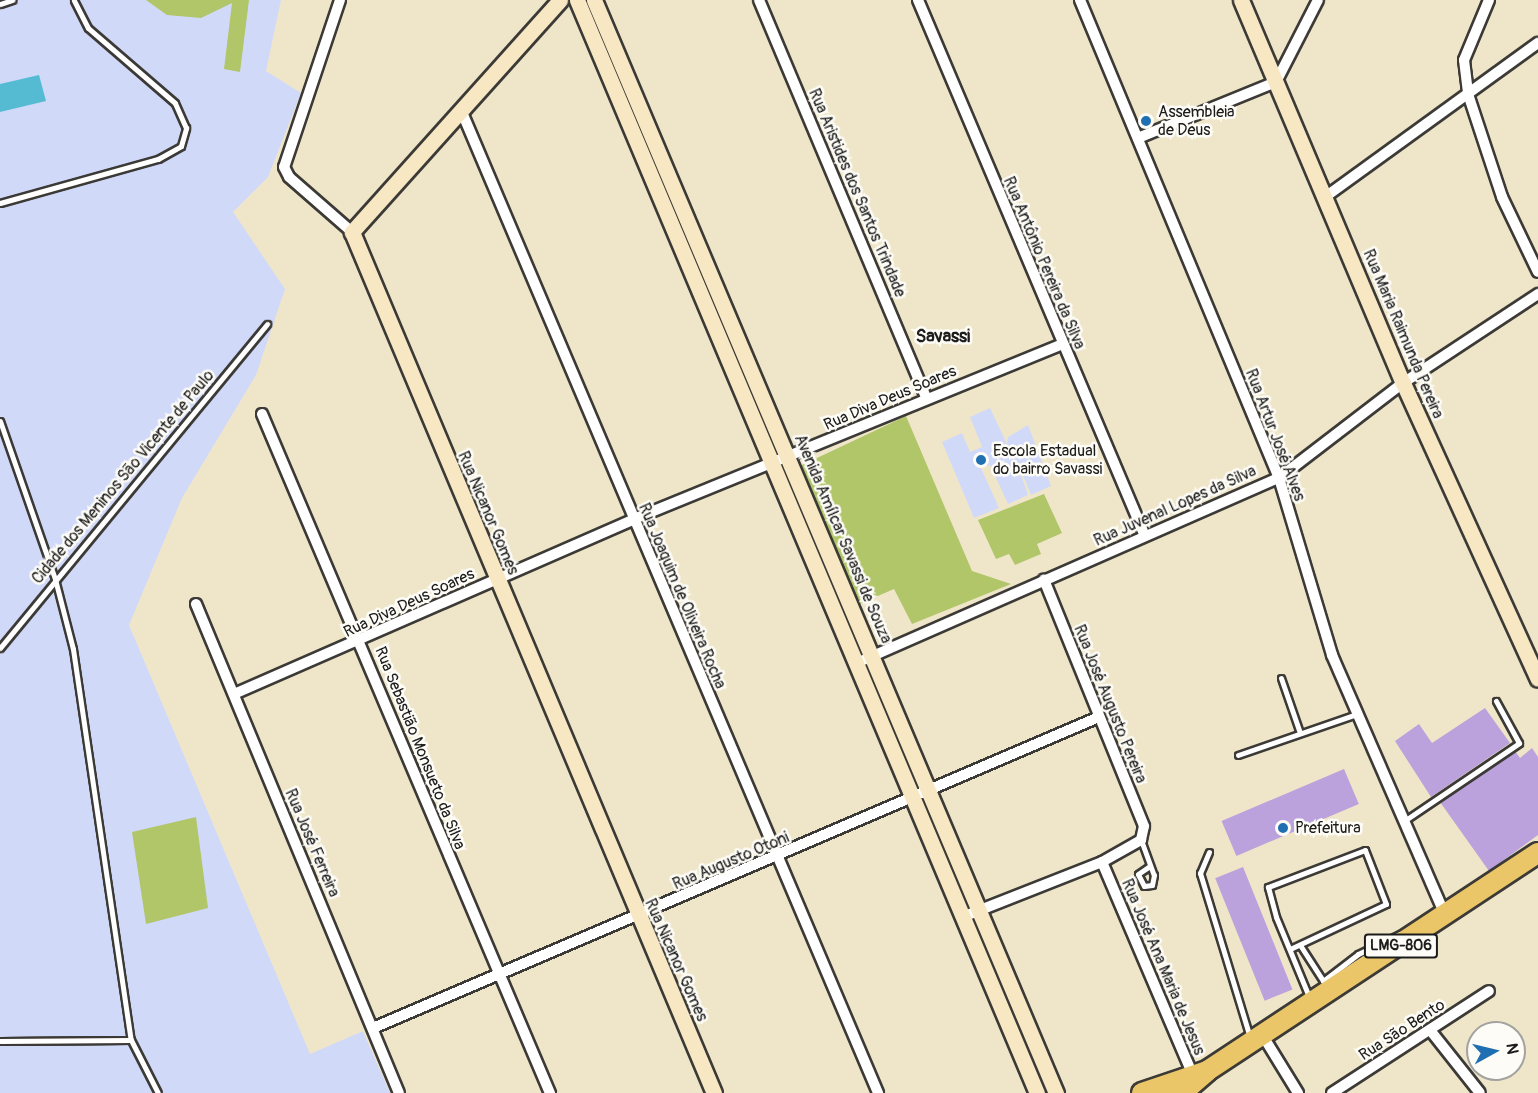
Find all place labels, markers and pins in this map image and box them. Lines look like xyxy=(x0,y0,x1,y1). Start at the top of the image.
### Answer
place label: Assembleia de Deus xyxy=(1158,102,1234,140)
marker: Assembleia de Deus xyxy=(1139,114,1153,128)
place label: Escola Estadual do bairro Savassi xyxy=(993,441,1102,479)
marker: Escola Estadual do bairro Savassi xyxy=(974,453,988,467)
place label: Prefeitura xyxy=(1295,818,1361,838)
marker: Prefeitura xyxy=(1276,821,1290,835)

